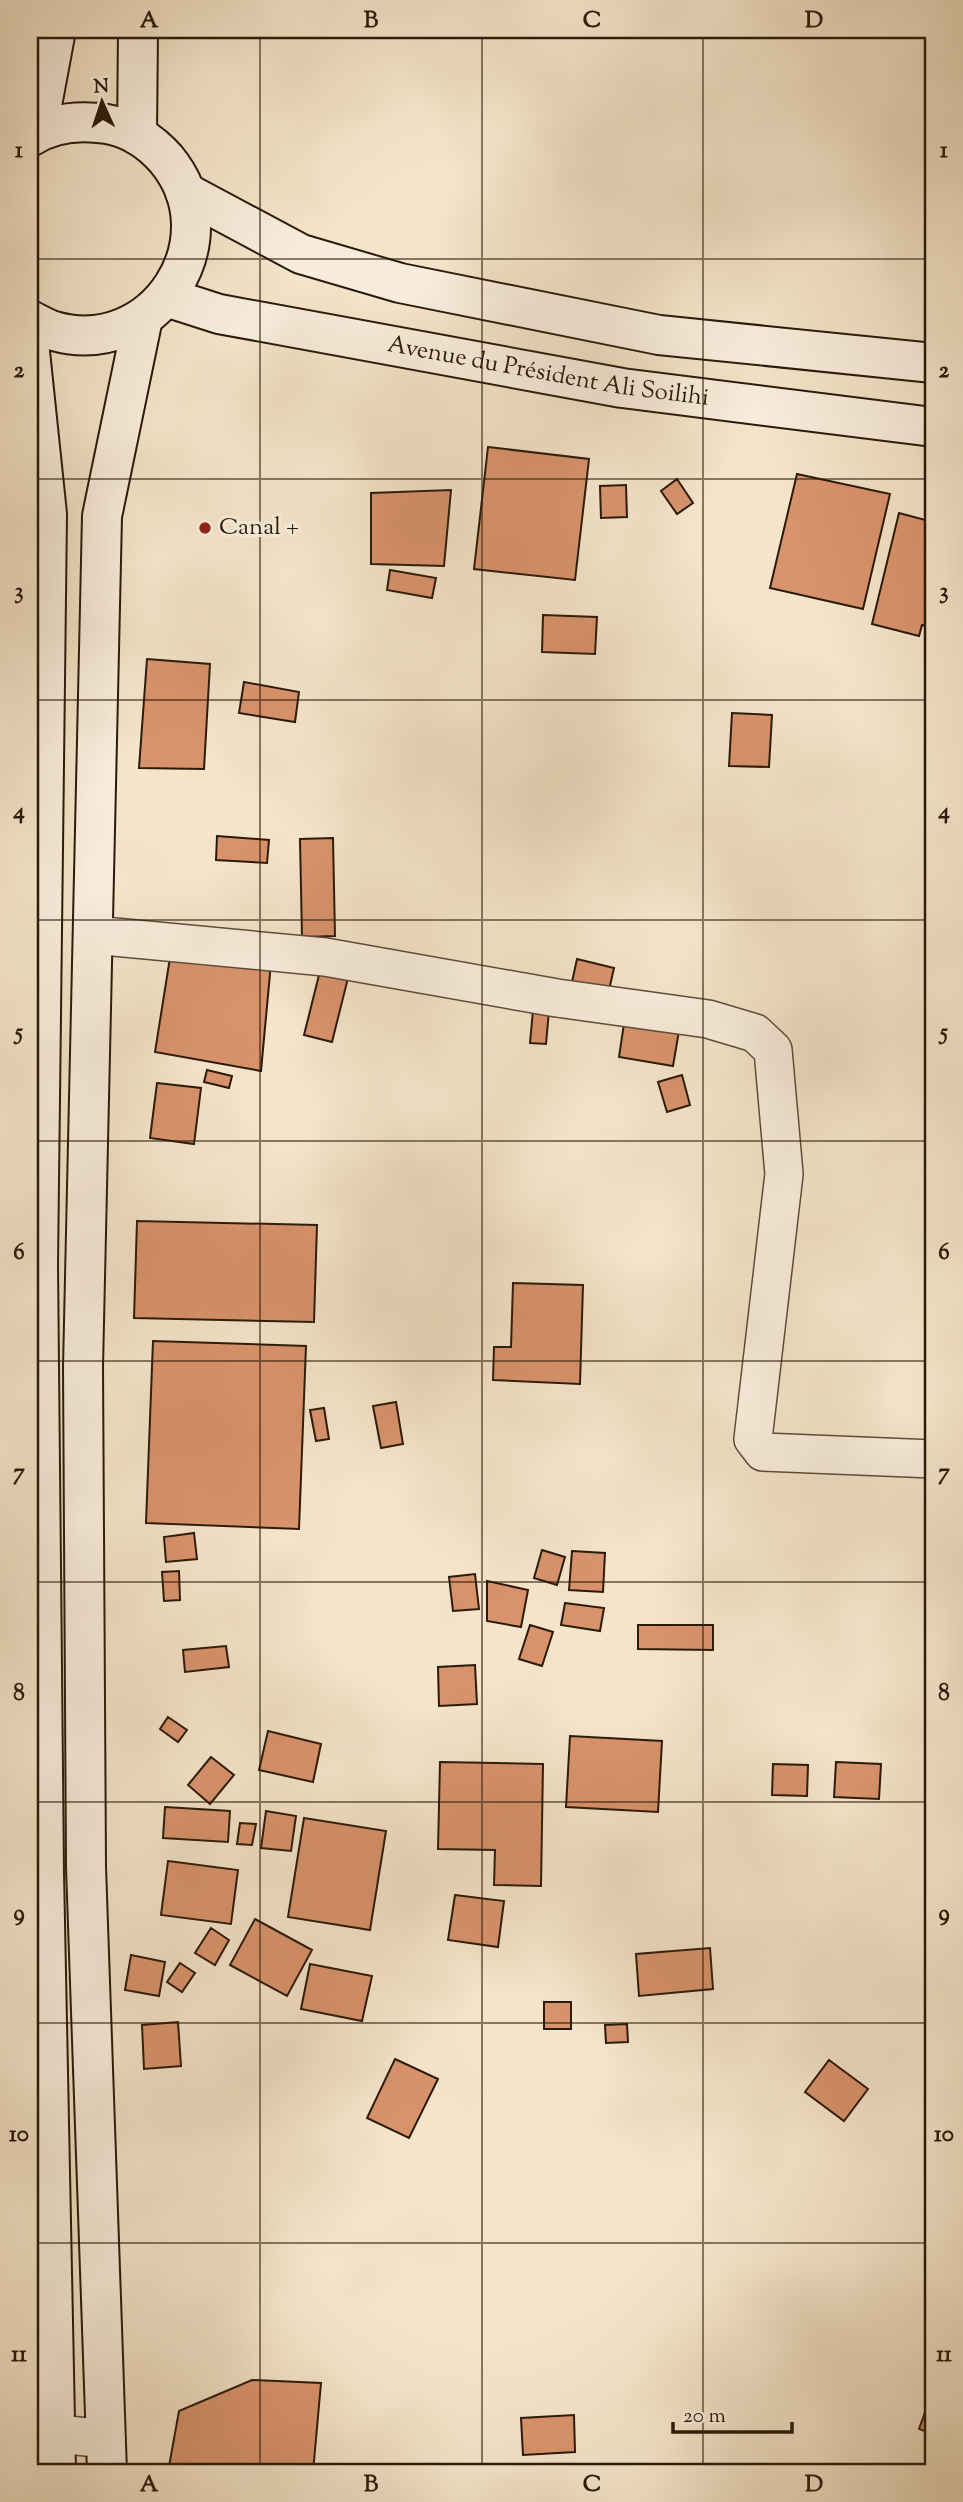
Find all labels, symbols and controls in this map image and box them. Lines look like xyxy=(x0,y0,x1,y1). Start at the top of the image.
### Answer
text: A xyxy=(140,5,159,38)
text: B xyxy=(364,5,379,38)
text: C xyxy=(583,5,601,38)
text: D xyxy=(805,5,823,38)
north arrow xyxy=(66,66,136,136)
text: N xyxy=(93,74,110,101)
text: 1 xyxy=(15,135,23,168)
text: 1 xyxy=(940,135,948,168)
street label: Avenue du Président Ali Soilihi xyxy=(385,328,711,416)
text: 2 xyxy=(14,355,25,388)
text: 2 xyxy=(939,355,950,388)
place label: Canal + xyxy=(219,511,299,545)
marker: Canal + xyxy=(197,520,213,536)
text: 3 xyxy=(14,576,24,609)
text: 3 xyxy=(939,576,949,609)
text: 4 xyxy=(12,796,25,829)
text: 4 xyxy=(937,796,950,829)
text: 5 xyxy=(13,1017,23,1050)
text: 5 xyxy=(938,1017,948,1050)
text: 6 xyxy=(13,1237,25,1270)
text: 6 xyxy=(938,1237,950,1270)
text: 7 xyxy=(13,1457,25,1490)
text: 7 xyxy=(938,1457,950,1490)
text: 8 xyxy=(13,1678,25,1711)
text: 8 xyxy=(938,1678,950,1711)
text: 9 xyxy=(13,1898,25,1931)
text: 9 xyxy=(938,1898,950,1931)
text: 10 xyxy=(9,2119,29,2152)
text: 10 xyxy=(934,2119,954,2152)
text: 11 xyxy=(11,2339,27,2372)
text: 11 xyxy=(936,2339,952,2372)
scale bar xyxy=(673,2390,792,2434)
text: 20 m xyxy=(683,2402,726,2432)
text: A xyxy=(140,2469,159,2502)
text: B xyxy=(364,2469,379,2502)
text: C xyxy=(583,2469,601,2502)
text: D xyxy=(805,2469,823,2502)

